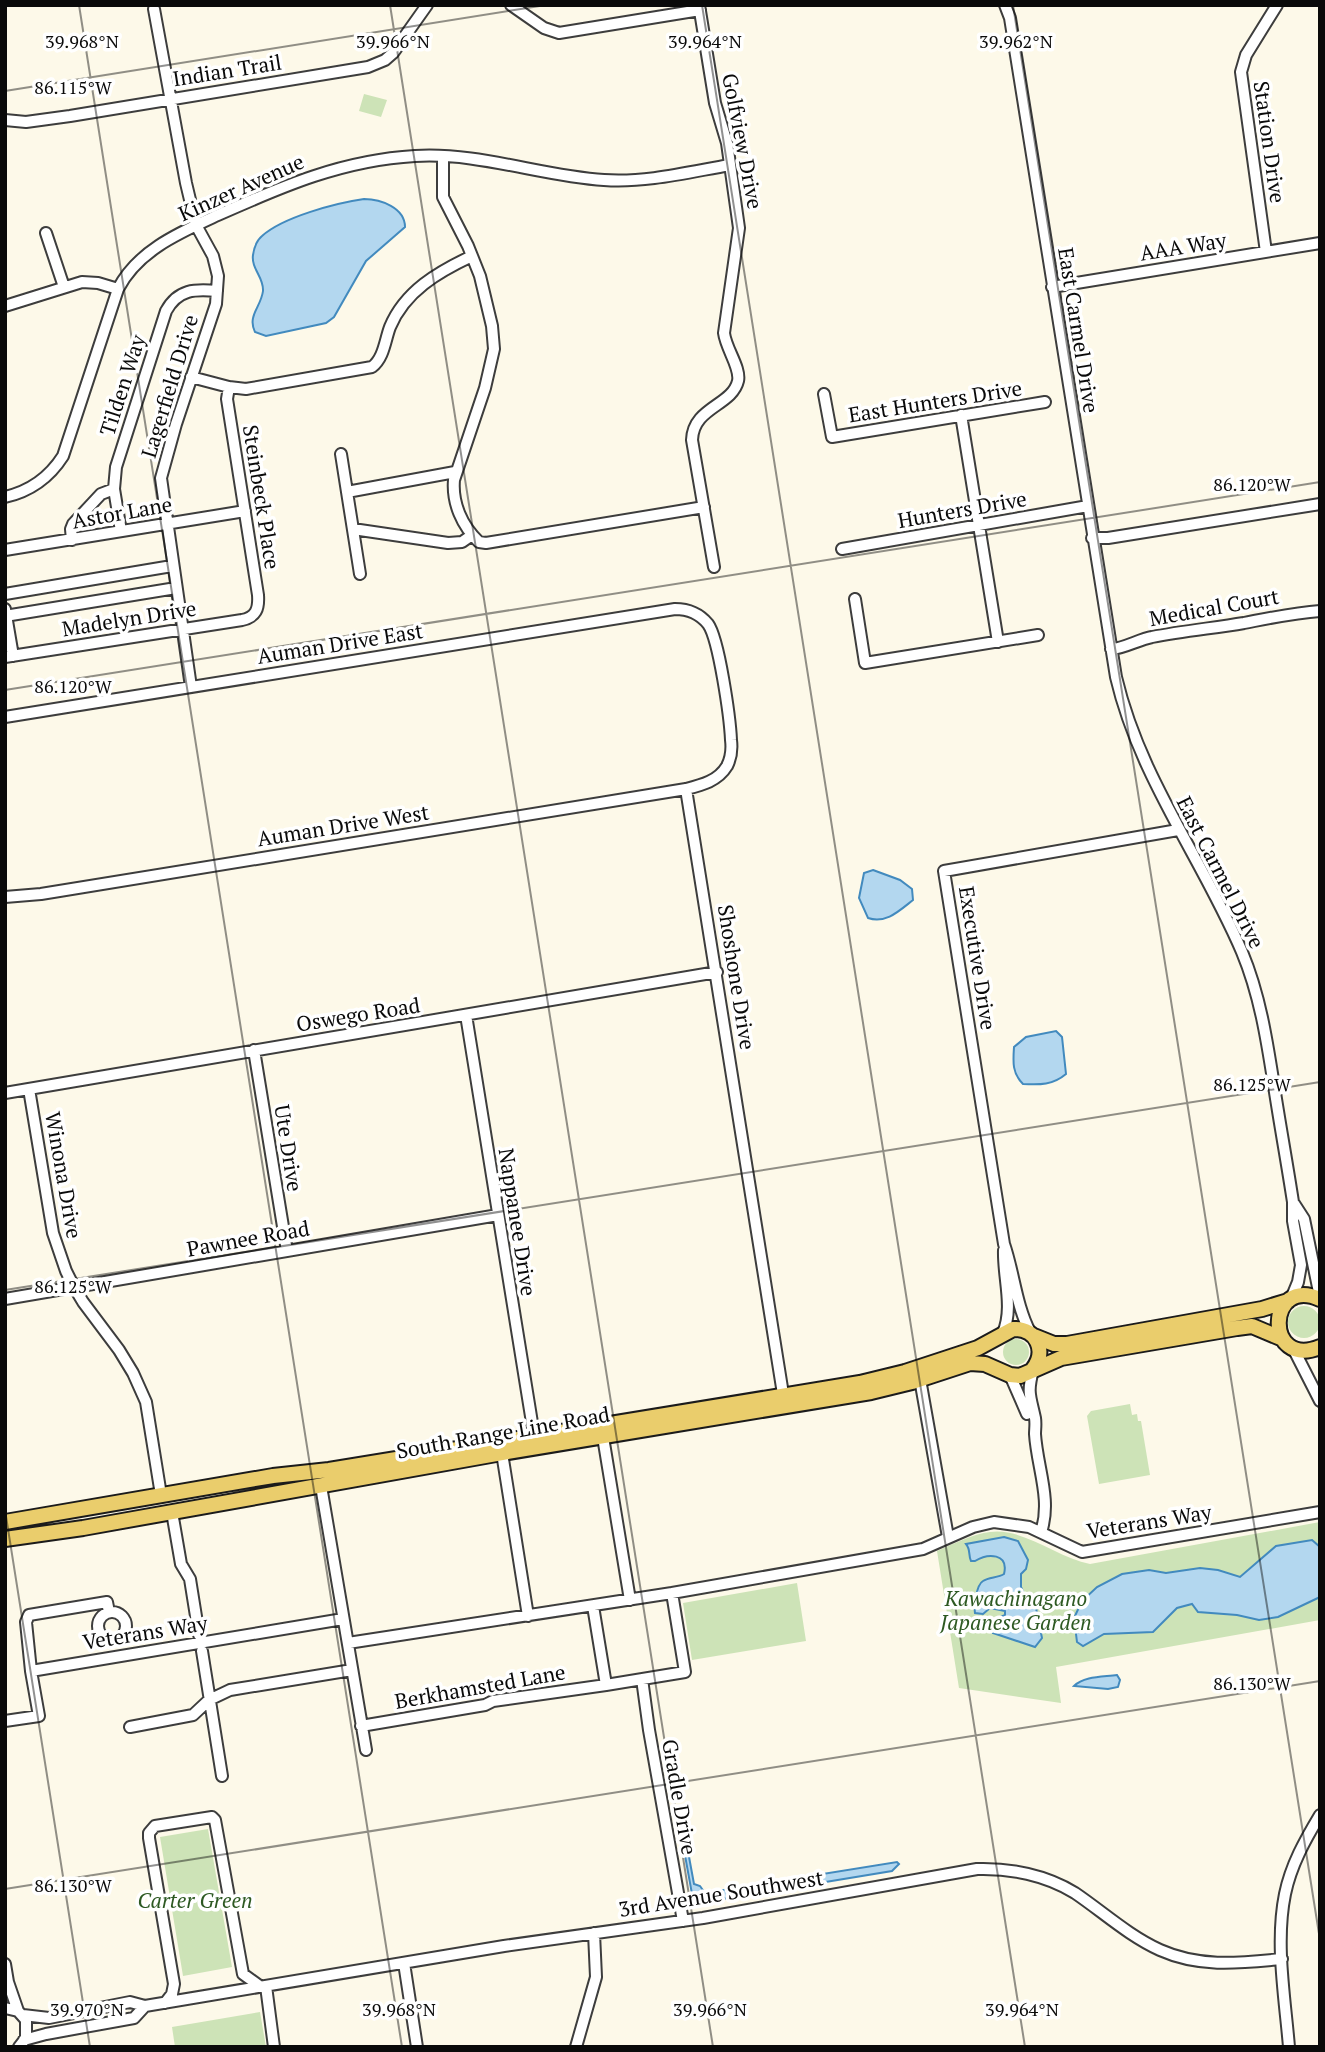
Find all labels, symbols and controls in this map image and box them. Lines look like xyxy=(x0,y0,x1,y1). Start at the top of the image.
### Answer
text: 39.968°N xyxy=(45,29,119,53)
text: 39.966°N xyxy=(356,29,430,53)
text: 39.964°N xyxy=(668,29,742,53)
text: 39.962°N xyxy=(979,29,1053,53)
street label: Indian Trail xyxy=(171,48,283,92)
street label: Golfview Drive xyxy=(716,71,770,211)
text: 86.115°W xyxy=(34,75,112,99)
street label: Station Drive xyxy=(1248,79,1292,205)
street label: Kinzer Avenue xyxy=(174,147,308,227)
street label: AAA Way xyxy=(1138,225,1229,267)
street label: East Carmel Drive xyxy=(1052,245,1106,415)
street label: Lagerfield Drive xyxy=(134,311,204,461)
street label: Tilden Way xyxy=(92,330,152,439)
street label: East Hunters Drive xyxy=(846,373,1024,429)
street label: Steinbeck Place xyxy=(237,423,287,571)
text: 86.120°W xyxy=(1213,472,1291,496)
street label: Hunters Drive xyxy=(895,484,1029,534)
street label: Astor Lane xyxy=(70,489,174,535)
street label: Medical Court xyxy=(1147,582,1281,632)
street label: Madelyn Drive xyxy=(60,594,198,642)
street label: Auman Drive East xyxy=(255,616,425,670)
text: 86.120°W xyxy=(34,674,112,698)
street label: East Carmel Drive xyxy=(1171,791,1271,953)
street label: Auman Drive West xyxy=(255,798,431,852)
street label: Executive Drive xyxy=(953,884,1003,1032)
street label: Shoshone Drive xyxy=(712,902,762,1052)
street label: Oswego Road xyxy=(294,990,422,1038)
text: 86.125°W xyxy=(1213,1072,1291,1096)
street label: Ute Drive xyxy=(268,1103,310,1193)
street label: Winona Drive xyxy=(39,1109,89,1241)
street label: Nappanee Drive xyxy=(493,1146,543,1298)
street label: Pawnee Road xyxy=(185,1213,312,1263)
text: 86.125°W xyxy=(34,1274,112,1298)
street label: South Range Line Road xyxy=(394,1399,612,1465)
street label: Veterans Way xyxy=(1085,1497,1214,1545)
park label: Kawachinagano Japanese Garden xyxy=(939,1584,1092,1636)
street label: Veterans Way xyxy=(81,1608,210,1656)
street label: Berkhamsted Lane xyxy=(392,1657,568,1715)
text: 86.130°W xyxy=(1213,1671,1291,1695)
street label: Gradle Drive xyxy=(656,1737,704,1857)
street label: 3rd Avenue Southwest xyxy=(617,1863,826,1923)
text: 86.130°W xyxy=(34,1873,112,1897)
park label: Carter Green xyxy=(137,1886,253,1914)
text: 39.970°N xyxy=(50,1997,124,2021)
text: 39.968°N xyxy=(362,1997,436,2021)
text: 39.966°N xyxy=(673,1997,747,2021)
text: 39.964°N xyxy=(985,1997,1059,2021)

